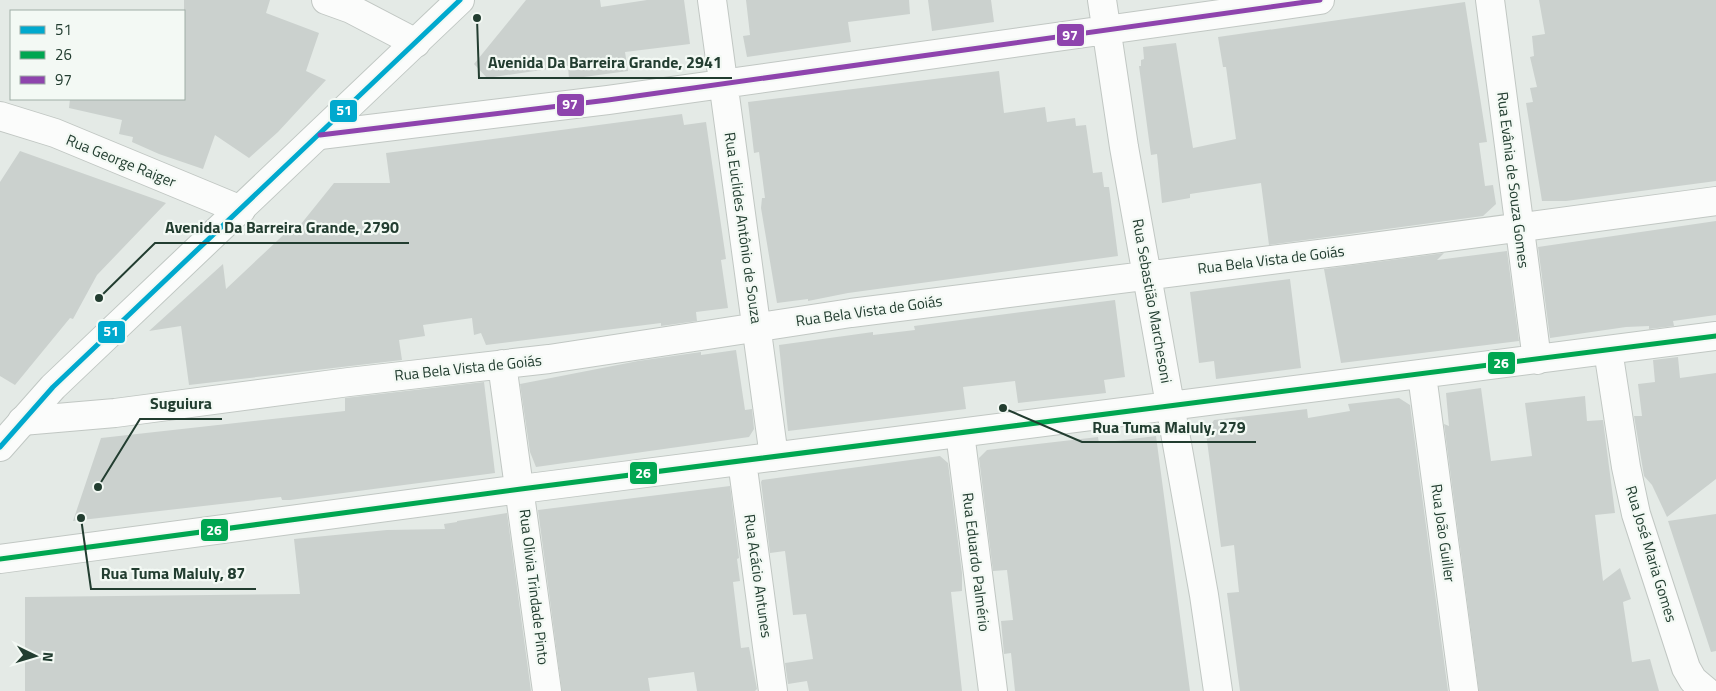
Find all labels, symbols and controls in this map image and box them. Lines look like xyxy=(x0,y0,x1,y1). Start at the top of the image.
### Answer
legend xyxy=(10,10,185,100)
text: 51 xyxy=(55,18,72,41)
line badge: 97 xyxy=(1056,23,1085,47)
text: 97 xyxy=(1062,24,1078,45)
text: 26 xyxy=(55,43,72,66)
callout: Avenida Da Barreira Grande, 2941 xyxy=(479,47,732,78)
text: Avenida Da Barreira Grande, 2941 xyxy=(488,50,722,74)
text: 97 xyxy=(55,68,72,91)
street label: Rua Evânia de Souza Gomes xyxy=(1491,90,1536,269)
line badge: 97 xyxy=(556,93,585,117)
text: 97 xyxy=(562,93,578,114)
line badge: 51 xyxy=(329,99,358,123)
text: 51 xyxy=(336,99,352,120)
street label: Rua George Raiger xyxy=(63,128,180,193)
street label: Rua Euclides Antônio de Souza xyxy=(719,131,768,326)
callout: Avenida Da Barreira Grande, 2790 xyxy=(155,212,409,243)
text: Avenida Da Barreira Grande, 2790 xyxy=(165,215,399,239)
street label: Rua Sebastião Marchesoni xyxy=(1127,217,1178,385)
street label: Rua Bela Vista de Goiás xyxy=(1196,239,1346,280)
street label: Rua Bela Vista de Goiás xyxy=(794,289,944,332)
line badge: 51 xyxy=(97,320,126,344)
text: 51 xyxy=(103,320,119,341)
street label: Rua Bela Vista de Goiás xyxy=(393,348,543,387)
line badge: 26 xyxy=(1487,351,1516,375)
text: 26 xyxy=(1493,352,1509,373)
callout: Suguiura xyxy=(140,388,222,419)
text: Suguiura xyxy=(150,391,212,415)
callout: Rua Tuma Maluly, 279 xyxy=(1082,411,1256,442)
text: Rua Tuma Maluly, 279 xyxy=(1092,415,1246,439)
line badge: 26 xyxy=(629,461,658,485)
text: 26 xyxy=(635,462,651,483)
street label: Rua João Guiller xyxy=(1425,482,1462,584)
street label: Rua José Maria Gomes xyxy=(1620,483,1683,625)
street label: Rua Eduardo Palmério xyxy=(957,491,996,633)
street label: Rua Olivia Trindade Pinto xyxy=(514,508,555,666)
street label: Rua Acácio Antunes xyxy=(738,513,779,639)
line badge: 26 xyxy=(200,518,229,542)
text: 26 xyxy=(206,519,222,540)
callout: Rua Tuma Maluly, 87 xyxy=(91,558,256,589)
text: Rua Tuma Maluly, 87 xyxy=(101,561,245,585)
north arrow xyxy=(10,631,60,681)
text: N xyxy=(38,651,59,663)

